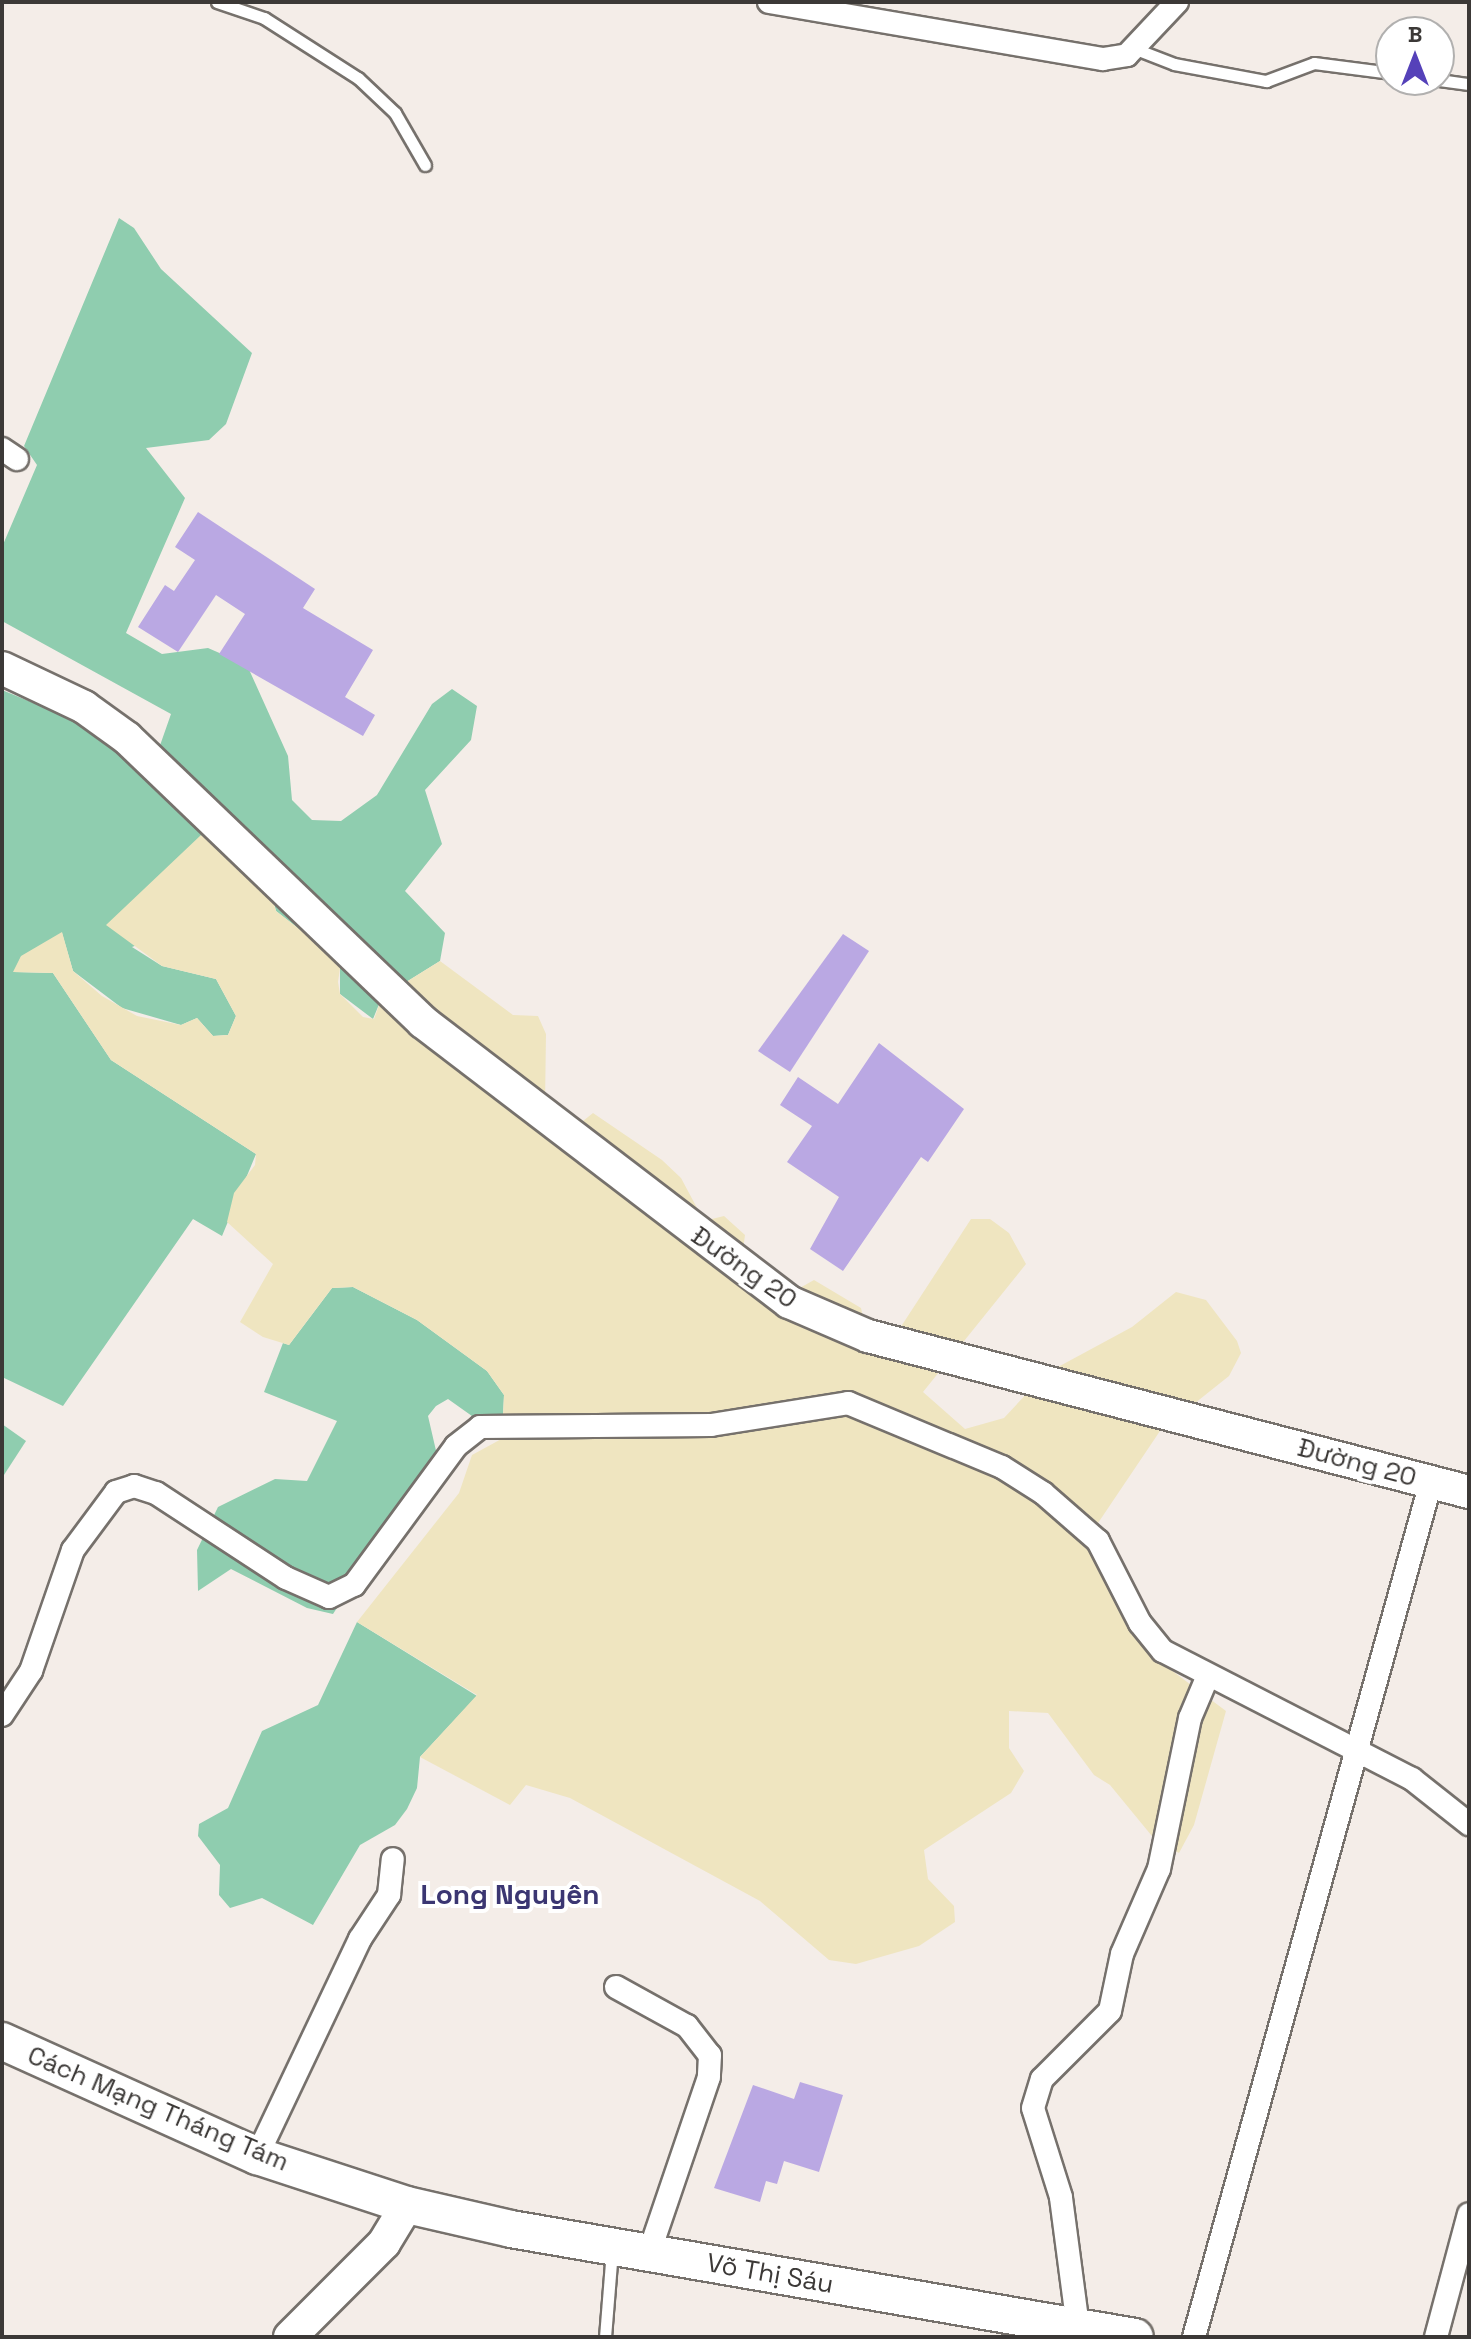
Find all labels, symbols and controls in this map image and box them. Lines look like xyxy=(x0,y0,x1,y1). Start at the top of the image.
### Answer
north arrow xyxy=(1375,16,1455,96)
text: B xyxy=(1408,20,1422,48)
street label: Đường 20 xyxy=(685,1220,803,1316)
street label: Đường 20 xyxy=(1294,1432,1420,1494)
district label: Long Nguyên xyxy=(420,1877,600,1911)
street label: Cách Mạng Tháng Tám xyxy=(22,2040,294,2178)
street label: Võ Thị Sáu xyxy=(704,2247,836,2301)

